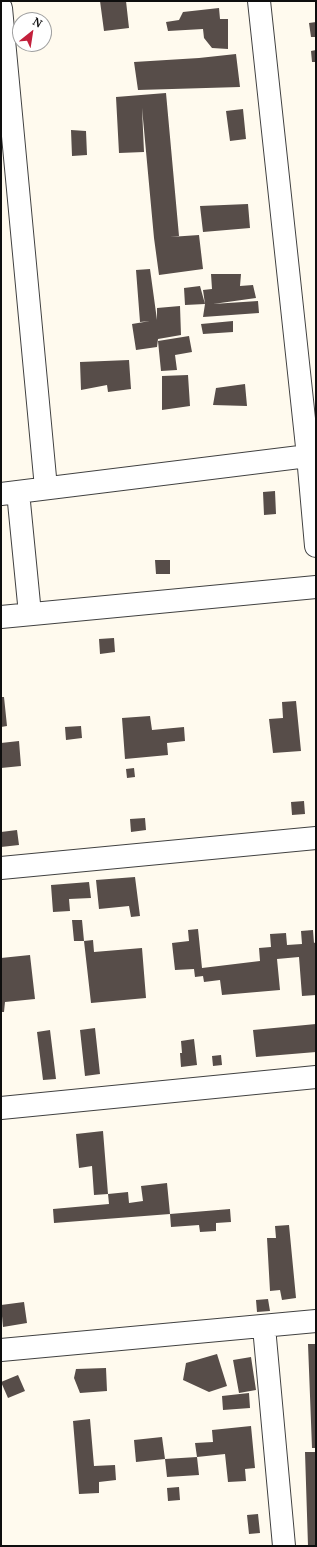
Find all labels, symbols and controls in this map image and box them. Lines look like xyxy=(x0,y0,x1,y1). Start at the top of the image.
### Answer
north arrow xyxy=(12,12,52,52)
text: N xyxy=(30,13,45,31)

